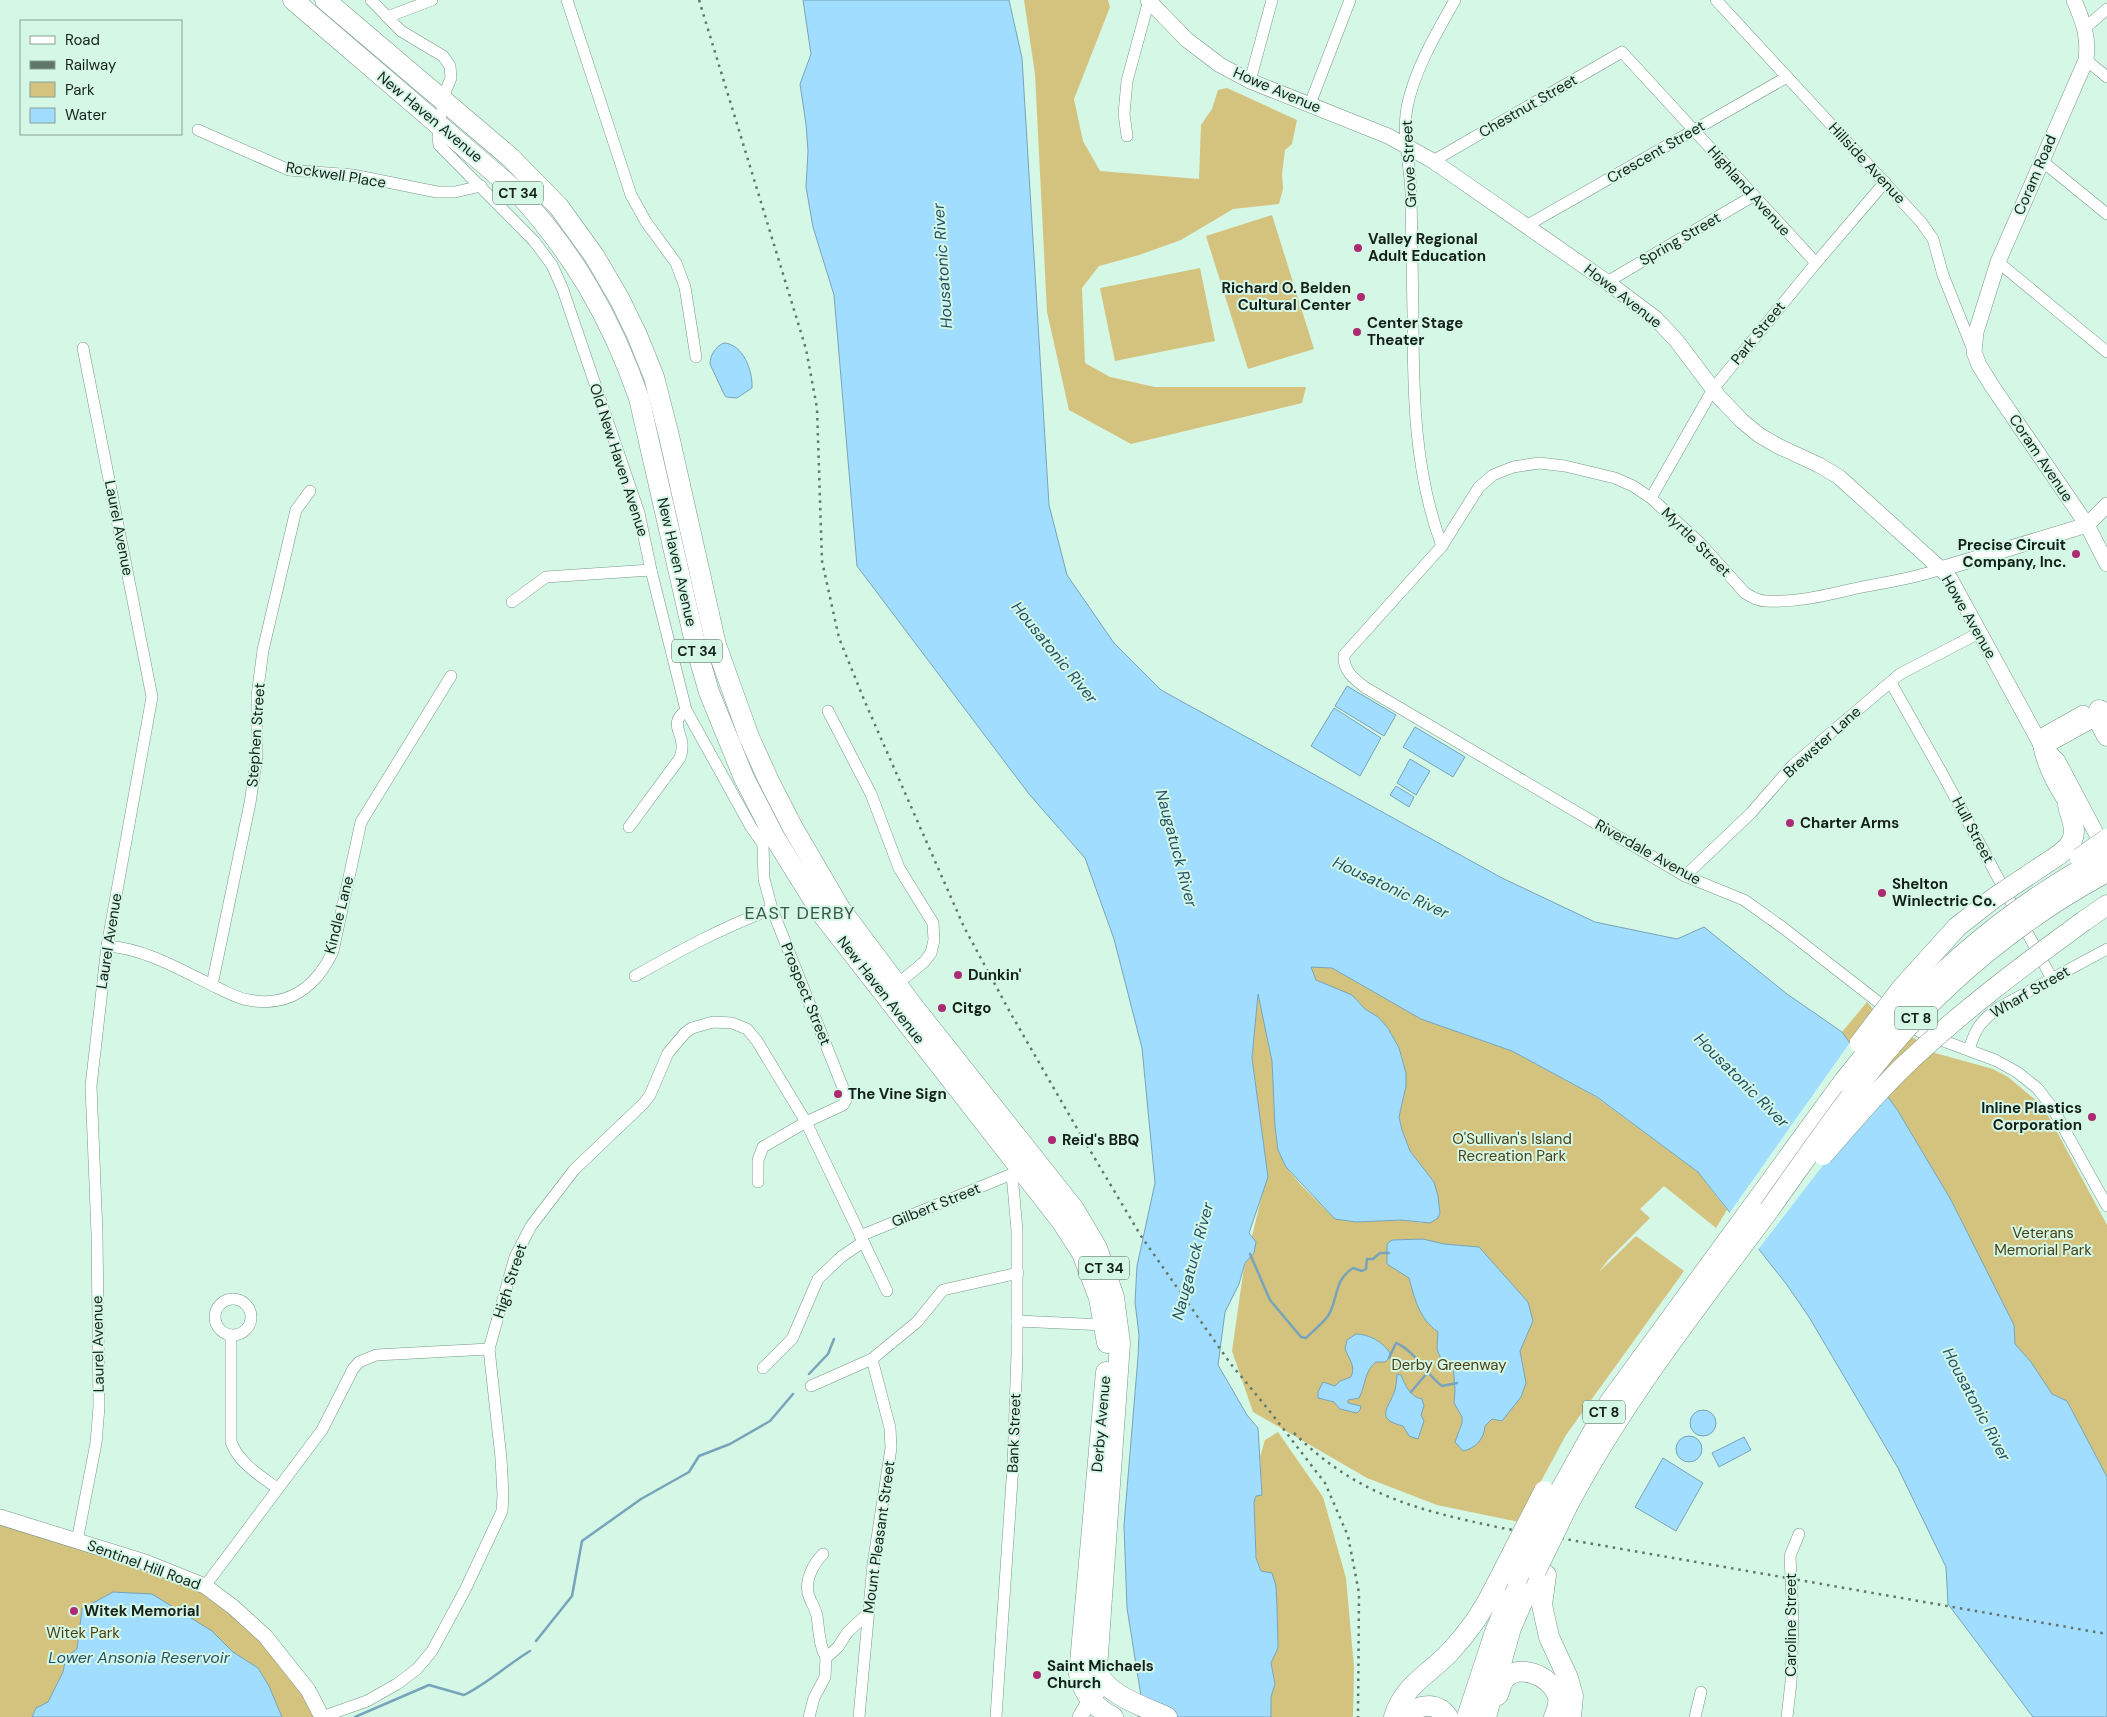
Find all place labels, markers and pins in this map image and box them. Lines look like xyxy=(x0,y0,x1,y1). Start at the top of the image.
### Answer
place label: Valley Regional Adult Education xyxy=(1368,229,1486,266)
marker: Valley Regional Adult Education xyxy=(1352,242,1364,254)
place label: Richard O. Belden Cultural Center xyxy=(1222,278,1351,315)
marker: Richard O. Belden Cultural Center xyxy=(1355,291,1367,303)
place label: Center Stage Theater xyxy=(1367,313,1463,350)
marker: Center Stage Theater xyxy=(1351,326,1363,338)
place label: Precise Circuit Company, Inc. xyxy=(1958,535,2066,572)
marker: Precise Circuit Company, Inc. xyxy=(2070,548,2082,560)
place label: Charter Arms xyxy=(1800,813,1899,833)
marker: Charter Arms xyxy=(1784,817,1796,829)
place label: Shelton Winlectric Co. xyxy=(1892,874,1996,911)
marker: Shelton Winlectric Co. xyxy=(1876,887,1888,899)
place label: Dunkin' xyxy=(968,965,1021,985)
marker: Dunkin' xyxy=(952,969,964,981)
place label: Citgo xyxy=(952,998,991,1018)
marker: Citgo xyxy=(936,1002,948,1014)
place label: The Vine Sign xyxy=(848,1084,947,1104)
marker: The Vine Sign xyxy=(832,1088,844,1100)
place label: Inline Plastics Corporation xyxy=(1981,1098,2082,1135)
marker: Inline Plastics Corporation xyxy=(2086,1111,2098,1123)
place label: Reid's BBQ xyxy=(1062,1130,1140,1150)
marker: Reid's BBQ xyxy=(1046,1134,1058,1146)
place label: Witek Memorial xyxy=(84,1601,200,1621)
marker: Witek Memorial xyxy=(68,1605,80,1617)
place label: Saint Michaels Church xyxy=(1047,1656,1154,1693)
marker: Saint Michaels Church xyxy=(1031,1669,1043,1681)

